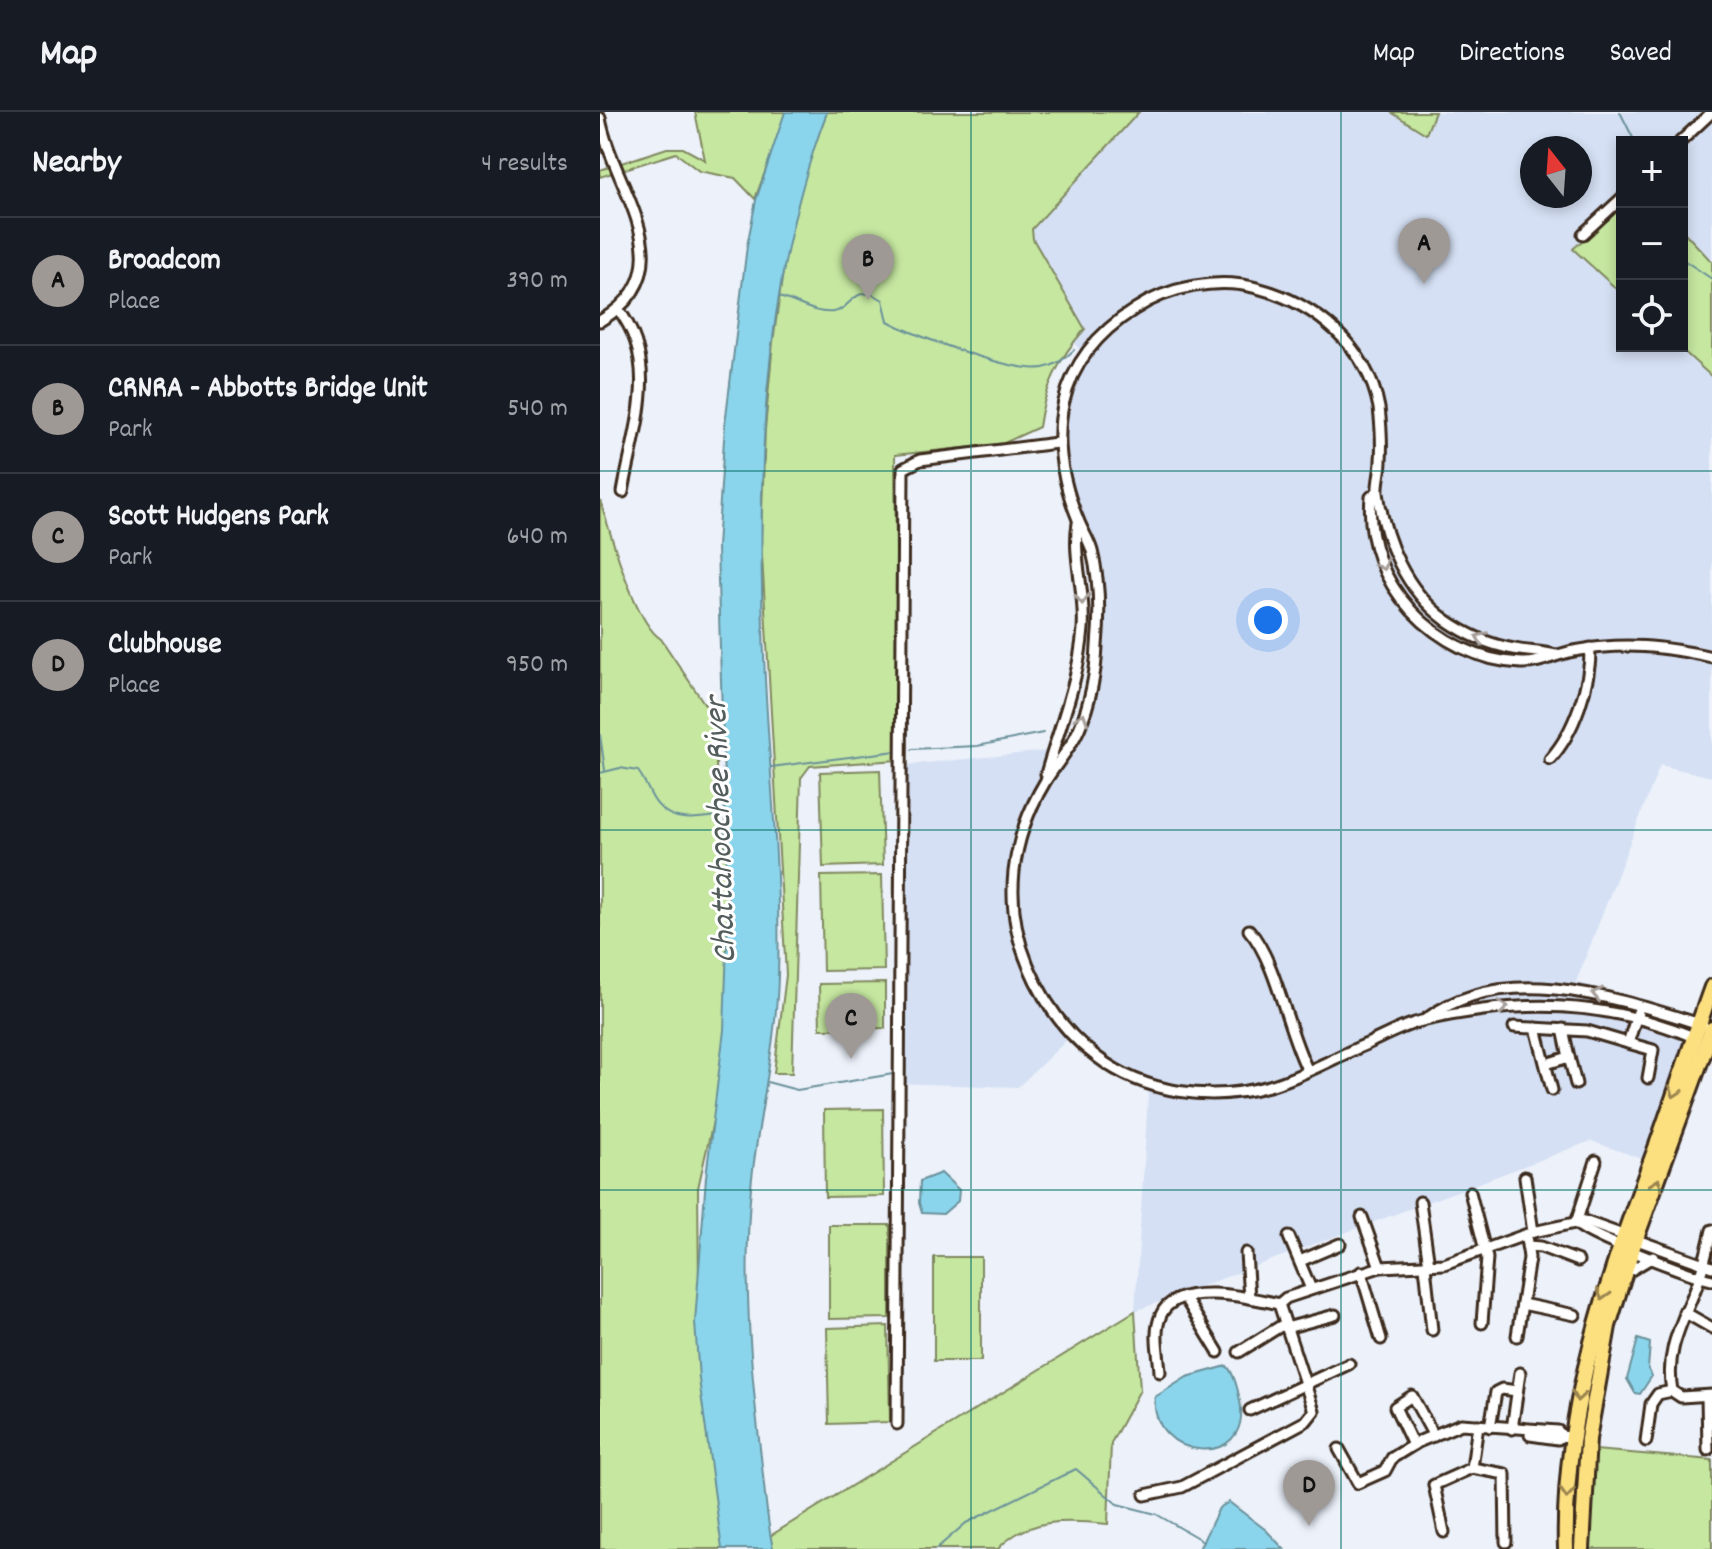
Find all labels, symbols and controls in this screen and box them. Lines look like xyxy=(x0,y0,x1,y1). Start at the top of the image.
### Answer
text: Map xyxy=(40,28,98,83)
text: Map xyxy=(1373,35,1415,75)
text: Directions xyxy=(1459,35,1565,75)
text: Saved xyxy=(1609,35,1672,75)
north arrow xyxy=(1520,136,1592,208)
map controls xyxy=(1616,136,1688,352)
button: + xyxy=(1616,136,1688,208)
text: Nearby xyxy=(32,140,121,189)
text: 4 results xyxy=(481,146,568,183)
button: − xyxy=(1616,208,1688,280)
pin: A xyxy=(1398,218,1450,284)
pin: B xyxy=(842,234,894,300)
text: Broadcom xyxy=(108,241,221,284)
text: A xyxy=(51,263,65,300)
text: 390 m xyxy=(507,263,568,300)
button: locate xyxy=(1616,280,1688,352)
text: Place xyxy=(108,284,160,321)
text: CRNRA - Abbotts Bridge Unit xyxy=(108,369,428,412)
text: B xyxy=(52,391,64,428)
text: 540 m xyxy=(507,391,568,428)
text: Park xyxy=(108,412,152,449)
text: Scott Hudgens Park xyxy=(108,497,329,540)
text: C xyxy=(52,519,64,556)
text: 640 m xyxy=(506,519,568,556)
text: Park xyxy=(108,540,152,577)
one-way arrow xyxy=(1373,557,1389,571)
one-way arrow xyxy=(1074,593,1091,606)
your location xyxy=(1248,600,1288,640)
text: Clubhouse xyxy=(108,625,222,668)
one-way arrow xyxy=(1475,631,1489,648)
text: D xyxy=(51,647,65,684)
text: 950 m xyxy=(506,647,568,684)
text: Place xyxy=(108,668,160,705)
water label: Chattahoochee River xyxy=(694,693,752,964)
one-way arrow xyxy=(1073,712,1089,726)
one-way arrow xyxy=(1591,986,1605,1003)
pin: C xyxy=(825,993,877,1059)
one-way arrow xyxy=(1497,999,1510,1016)
one-way arrow xyxy=(1669,1084,1685,1098)
one-way arrow xyxy=(1648,1178,1664,1192)
one-way arrow xyxy=(1596,1287,1612,1301)
one-way arrow xyxy=(1571,1389,1588,1403)
pin: D xyxy=(1283,1460,1335,1526)
one-way arrow xyxy=(1559,1487,1576,1500)

